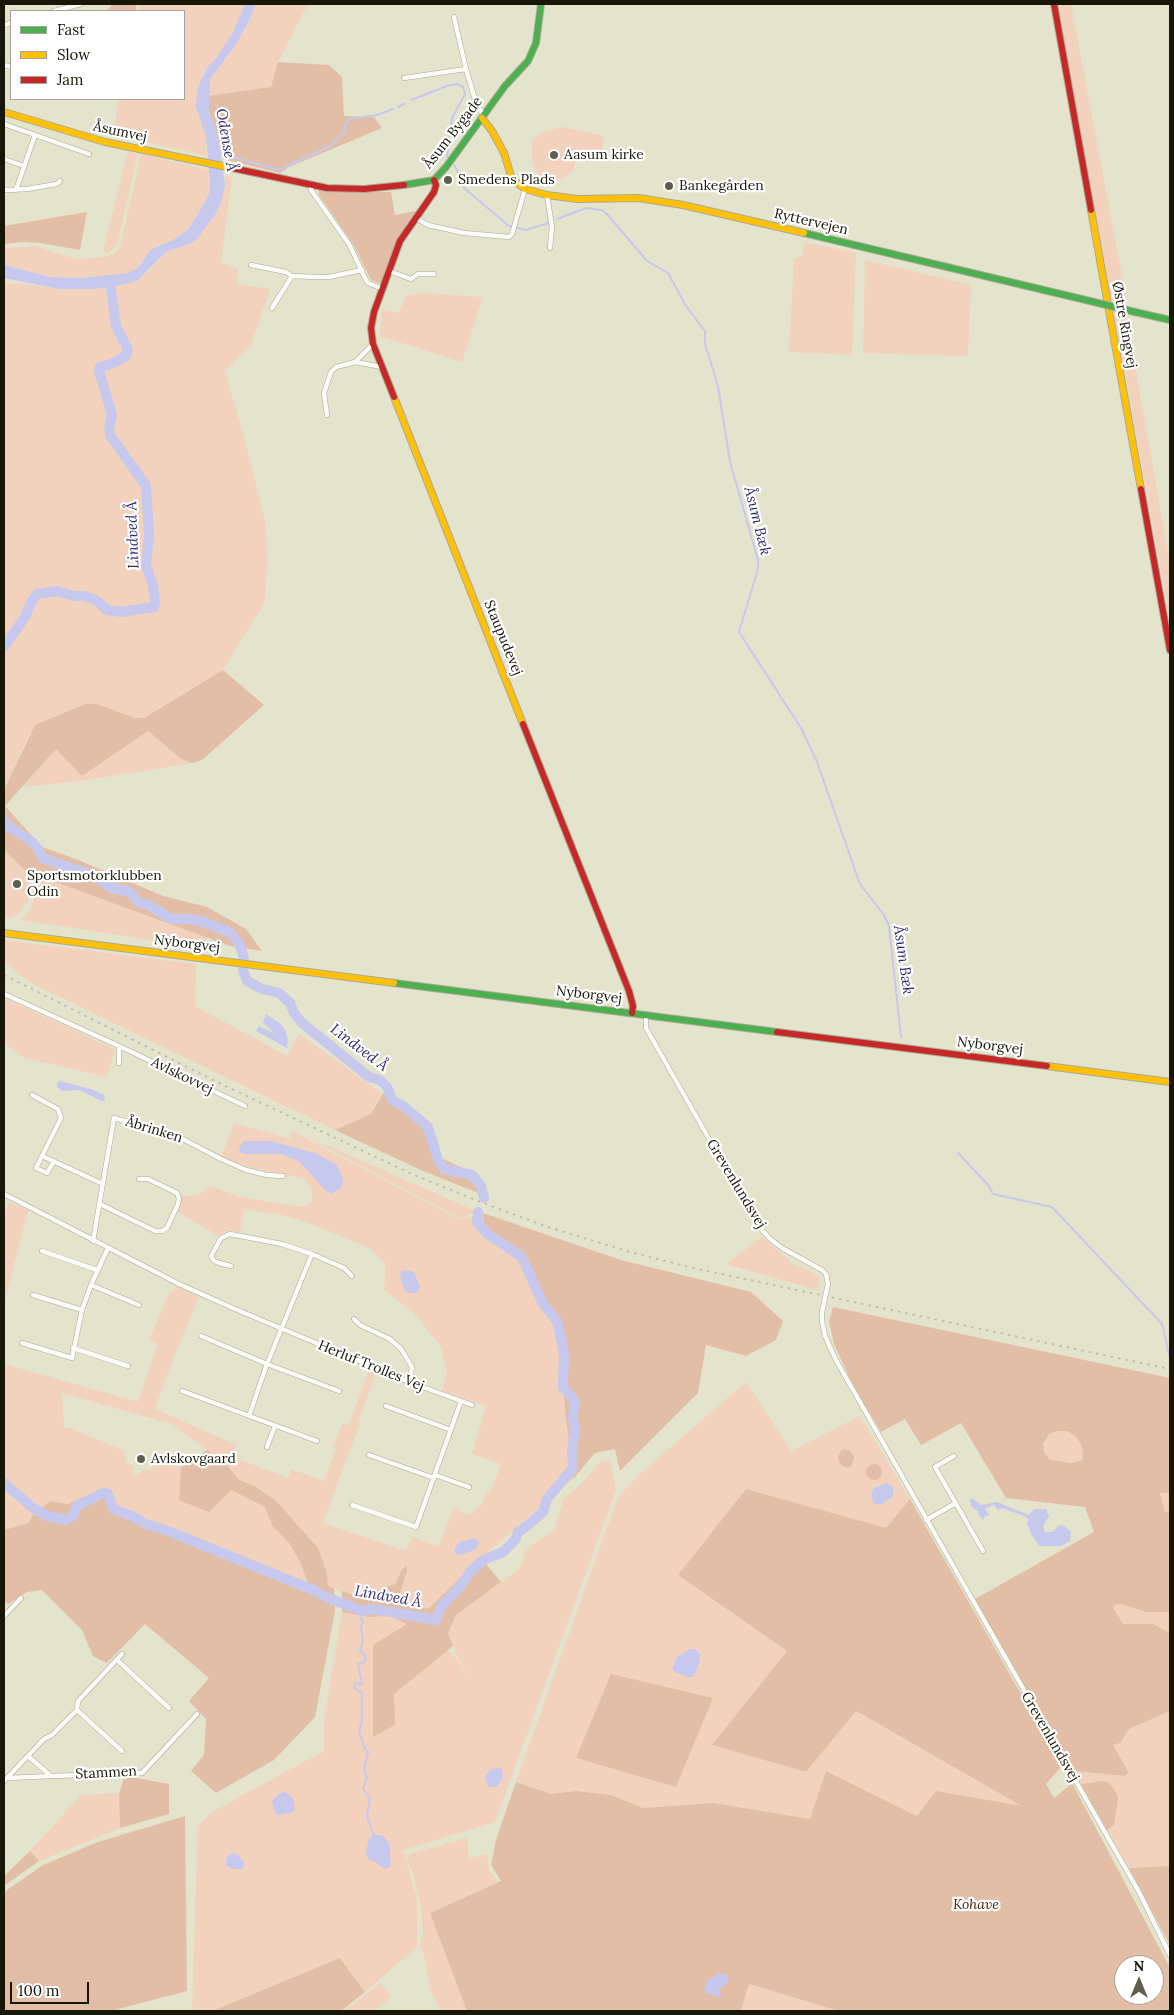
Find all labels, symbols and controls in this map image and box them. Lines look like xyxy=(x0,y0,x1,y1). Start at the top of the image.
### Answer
legend xyxy=(10,10,185,100)
text: Fast xyxy=(57,20,85,39)
text: Slow xyxy=(57,45,90,64)
text: Jam xyxy=(57,70,84,89)
street label: Åsum Bygade xyxy=(420,94,486,172)
water label: Odense Å xyxy=(212,107,240,173)
street label: Åsumvej xyxy=(92,118,148,146)
place label: Aasum kirke xyxy=(564,147,644,163)
marker: Aasum kirke xyxy=(548,149,560,161)
place label: Smedens Plads xyxy=(458,172,555,188)
marker: Smedens Plads xyxy=(442,174,454,186)
place label: Bankegården xyxy=(679,178,764,194)
marker: Bankegården xyxy=(663,180,675,192)
street label: Ryttervejen xyxy=(772,205,850,239)
street label: Østre Ringvej xyxy=(1108,280,1140,370)
water label: Åsum Bæk xyxy=(740,485,774,557)
water label: Lindved Å xyxy=(123,501,143,569)
street label: Staupudevej xyxy=(480,598,526,678)
place label: Sportsmotorklubben Odin xyxy=(27,868,162,900)
marker: Sportsmotorklubben Odin xyxy=(11,878,23,890)
water label: Åsum Bæk xyxy=(889,924,917,996)
street label: Nyborgvej xyxy=(153,932,221,956)
street label: Nyborgvej xyxy=(555,983,623,1007)
water label: Lindved Å xyxy=(327,1020,391,1076)
street label: Nyborgvej xyxy=(956,1034,1024,1058)
street label: Avlskovvej xyxy=(148,1054,216,1098)
street label: Åbrinken xyxy=(123,1113,185,1147)
street label: Grevenlundsvej xyxy=(703,1136,769,1232)
street label: Herluf Trolles Vej xyxy=(316,1337,426,1395)
place label: Avlskovgaard xyxy=(151,1451,236,1467)
marker: Avlskovgaard xyxy=(135,1453,147,1465)
water label: Lindved Å xyxy=(353,1582,423,1612)
street label: Grevenlundsvej xyxy=(1017,1689,1083,1785)
street label: Stammen xyxy=(75,1763,137,1783)
park label: Kohave xyxy=(953,1897,999,1913)
north arrow xyxy=(1114,1955,1164,2005)
text: N xyxy=(1134,1957,1144,1975)
scale bar xyxy=(12,1972,91,2004)
text: 100 m xyxy=(18,1981,59,2000)

